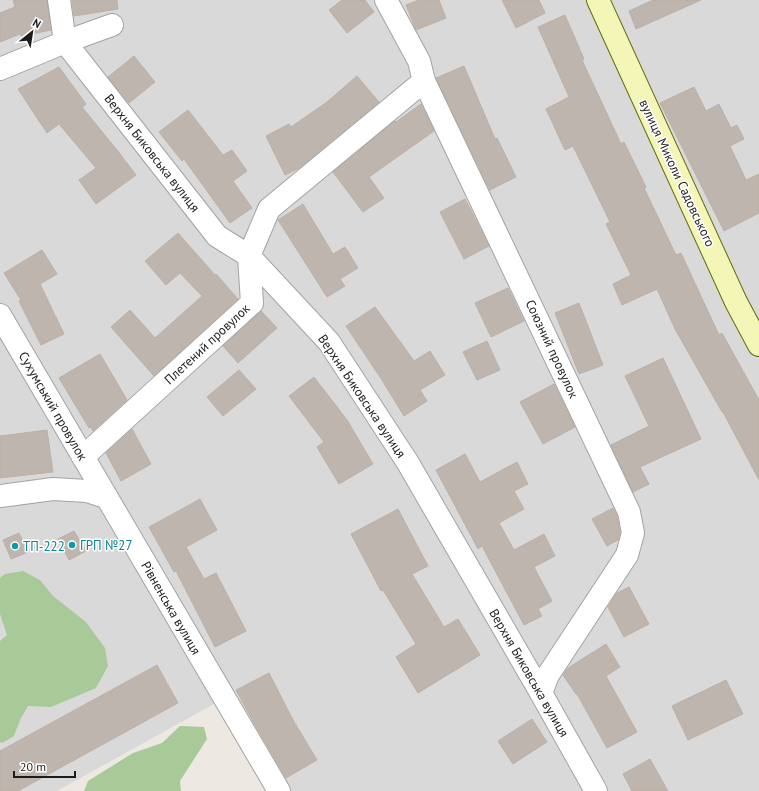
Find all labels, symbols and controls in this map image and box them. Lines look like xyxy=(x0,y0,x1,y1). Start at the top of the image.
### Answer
north arrow xyxy=(12,12,52,52)
text: N xyxy=(30,15,44,31)
street label: Верхня Биковська вулиця xyxy=(101,90,203,216)
street label: вулиця Миколи Садовського xyxy=(635,96,719,250)
street label: Союзний провулок xyxy=(522,297,583,402)
street label: Плетений провулок xyxy=(161,299,254,388)
street label: Верхня Биковська вулиця xyxy=(314,331,410,461)
street label: Сухумський провулок xyxy=(15,348,92,464)
place label: ГРП №27 xyxy=(80,537,133,554)
place label: ТП-222 xyxy=(23,538,65,555)
marker: ГРП №27 xyxy=(67,540,77,550)
marker: ТП-222 xyxy=(10,541,20,551)
street label: Рівненська вулиця xyxy=(137,558,205,658)
street label: Верхня Биковська вулиця xyxy=(485,606,573,740)
scale bar xyxy=(14,753,75,779)
text: 20 m xyxy=(20,759,46,774)

